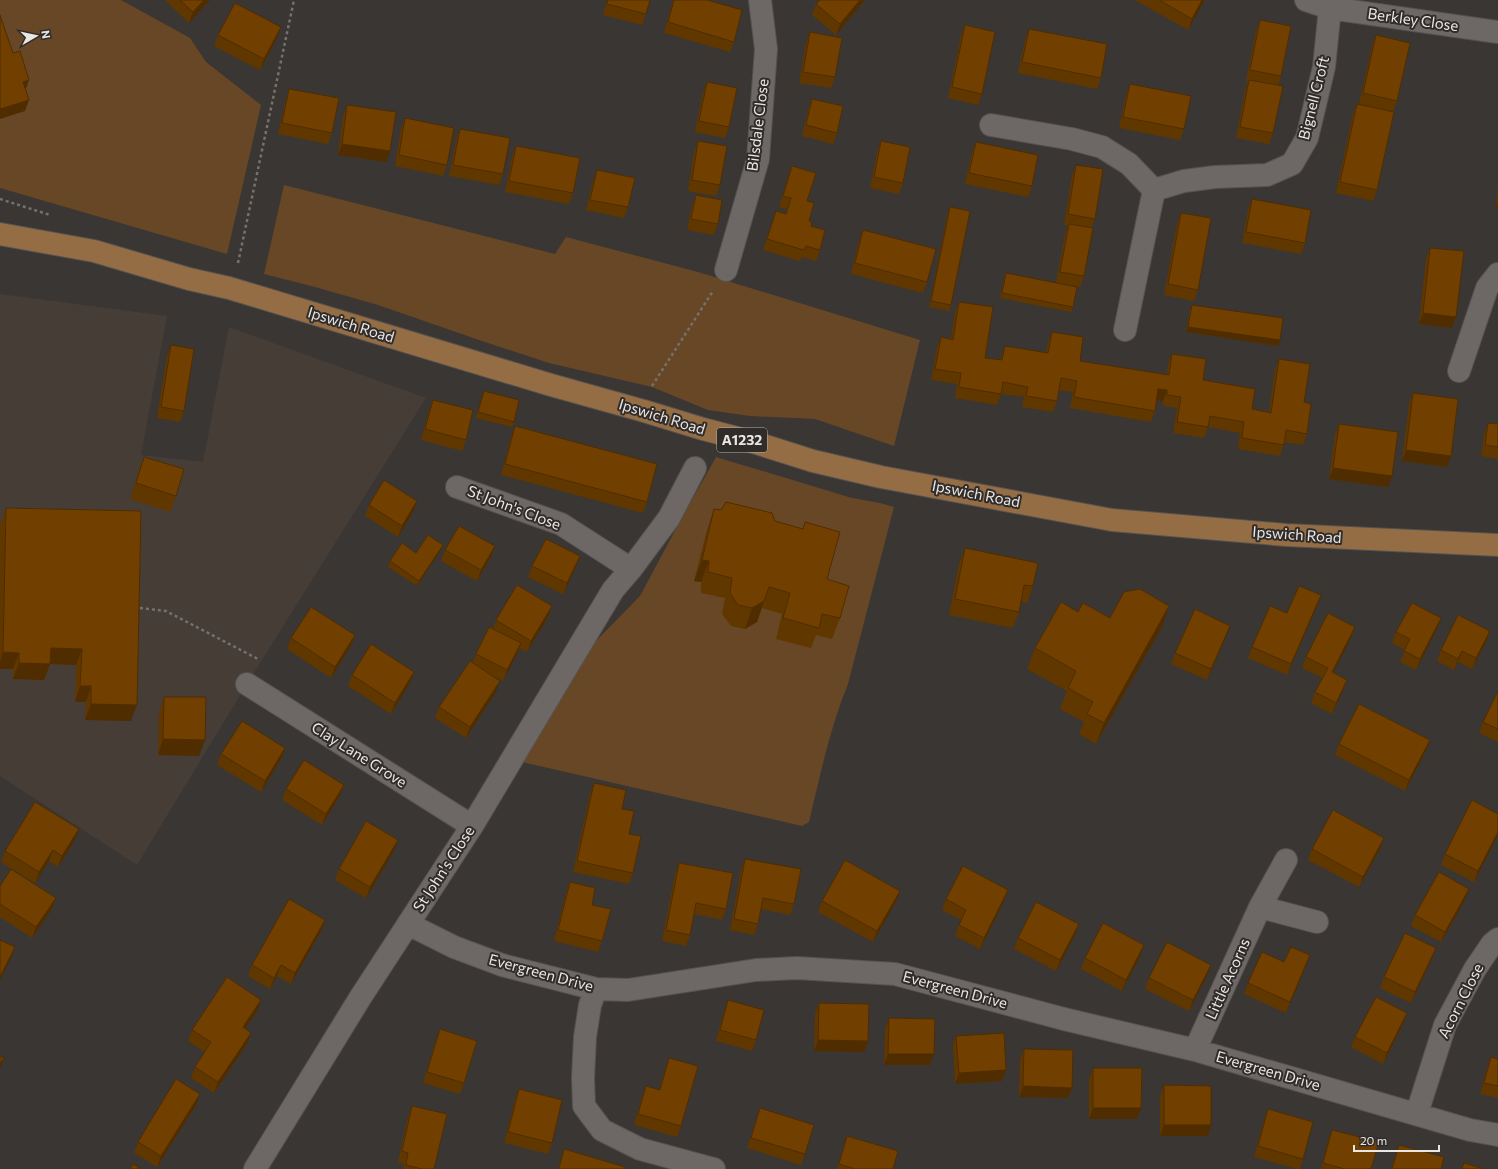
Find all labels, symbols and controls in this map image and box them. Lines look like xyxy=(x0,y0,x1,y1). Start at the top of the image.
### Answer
street label: Berkley Close xyxy=(1367,4,1460,34)
north arrow xyxy=(16,16,56,56)
text: N xyxy=(39,29,53,39)
street label: Bignell Croft xyxy=(1294,54,1332,141)
street label: Bilsdale Close xyxy=(742,78,772,172)
street label: Ipswich Road xyxy=(306,302,397,346)
street label: Ipswich Road xyxy=(617,394,708,438)
road number: A1232 xyxy=(717,428,767,452)
street label: Ipswich Road xyxy=(931,476,1022,510)
street label: St John's Close xyxy=(465,481,564,533)
street label: Ipswich Road xyxy=(1252,522,1342,546)
street label: Clay Lane Grove xyxy=(309,718,411,791)
street label: St John's Close xyxy=(409,822,478,915)
street label: Little Acorns xyxy=(1201,935,1253,1022)
street label: Evergreen Drive xyxy=(487,949,596,995)
street label: Acorn Close xyxy=(1434,960,1487,1041)
street label: Evergreen Drive xyxy=(901,966,1010,1012)
street label: Evergreen Drive xyxy=(1214,1047,1322,1094)
scale bar xyxy=(1354,1127,1439,1153)
text: 20 m xyxy=(1360,1133,1387,1147)

